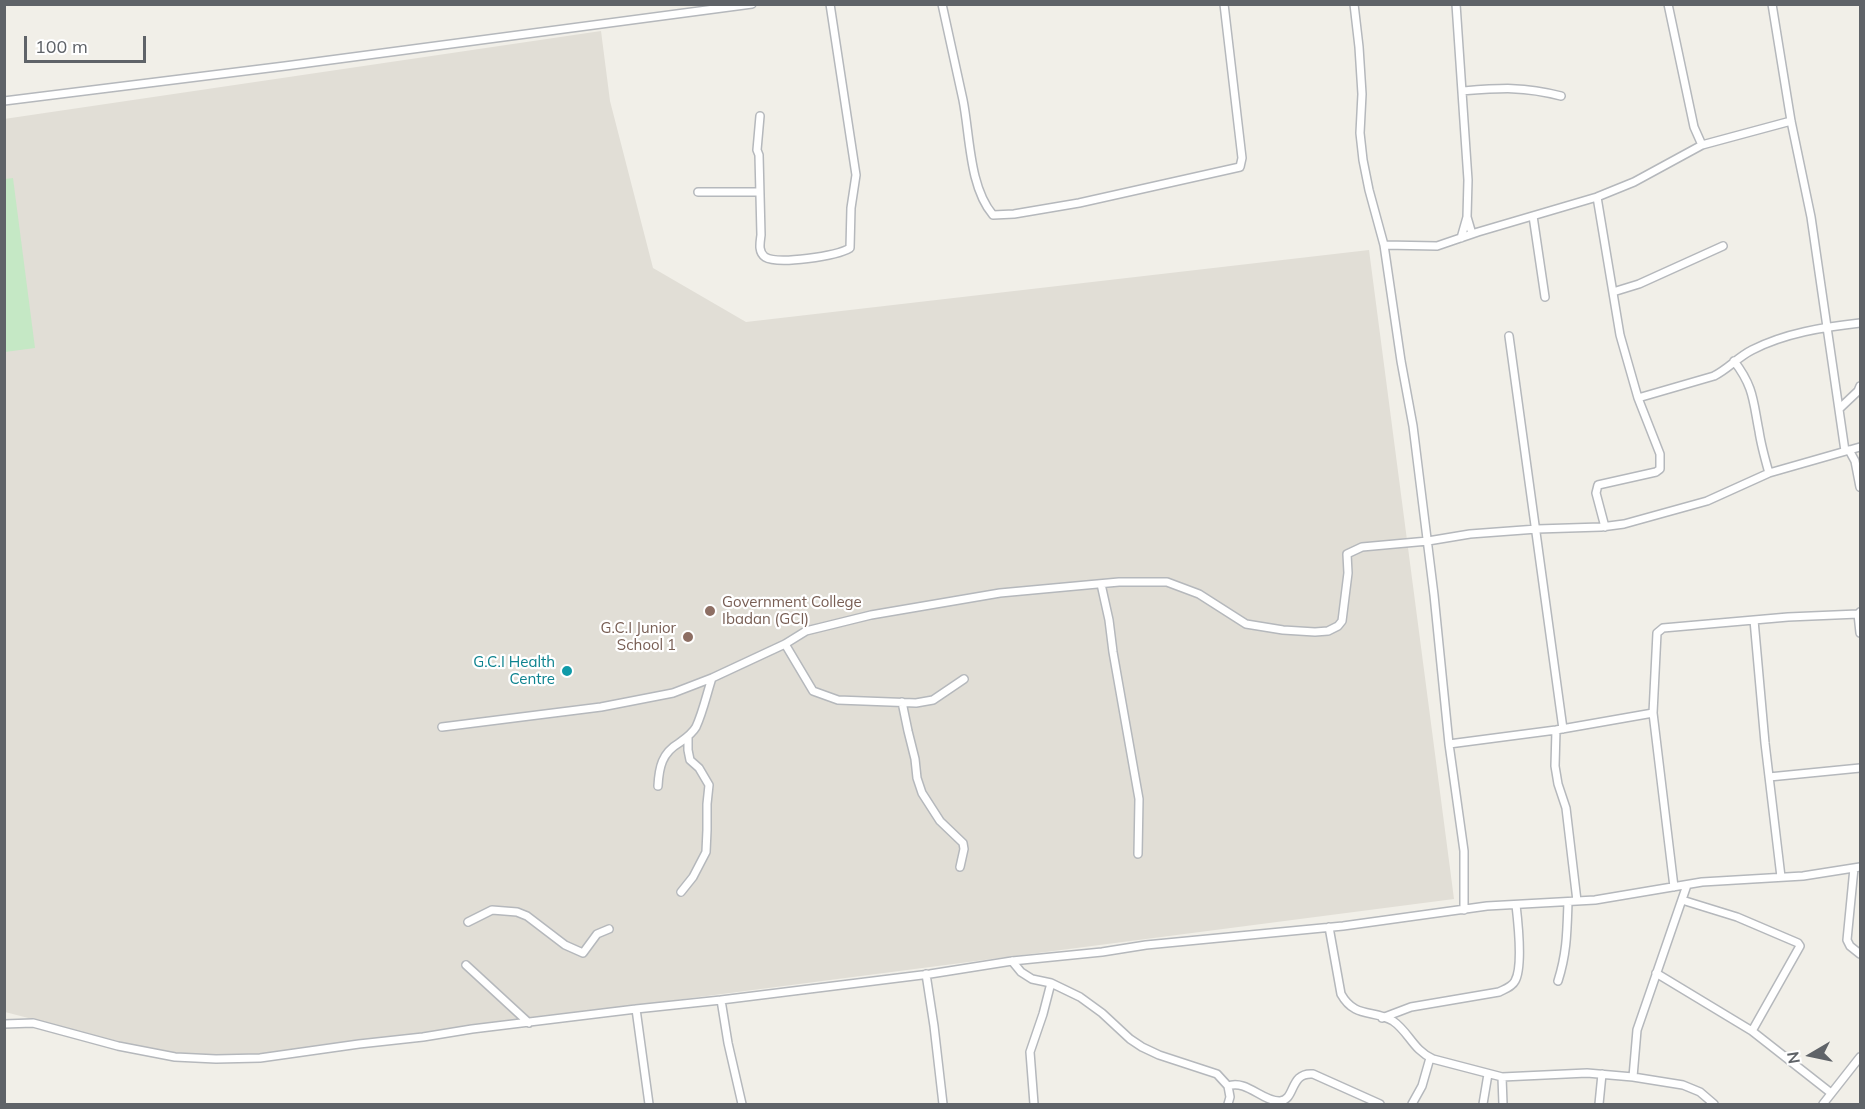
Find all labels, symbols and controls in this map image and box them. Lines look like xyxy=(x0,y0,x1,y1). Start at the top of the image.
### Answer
scale bar xyxy=(27,24,148,62)
text: 100 m xyxy=(35,35,88,58)
place label: Government College Ibadan (GCI) xyxy=(722,593,862,628)
marker: Government College Ibadan (GCI) xyxy=(703,604,717,618)
place label: G.C.I Junior School 1 xyxy=(601,619,676,654)
marker: G.C.I Junior School 1 xyxy=(681,630,695,644)
place label: G.C.I Health Centre xyxy=(473,653,555,688)
marker: G.C.I Health Centre xyxy=(560,664,574,678)
north arrow xyxy=(1781,1025,1841,1085)
text: N xyxy=(1782,1050,1804,1065)

